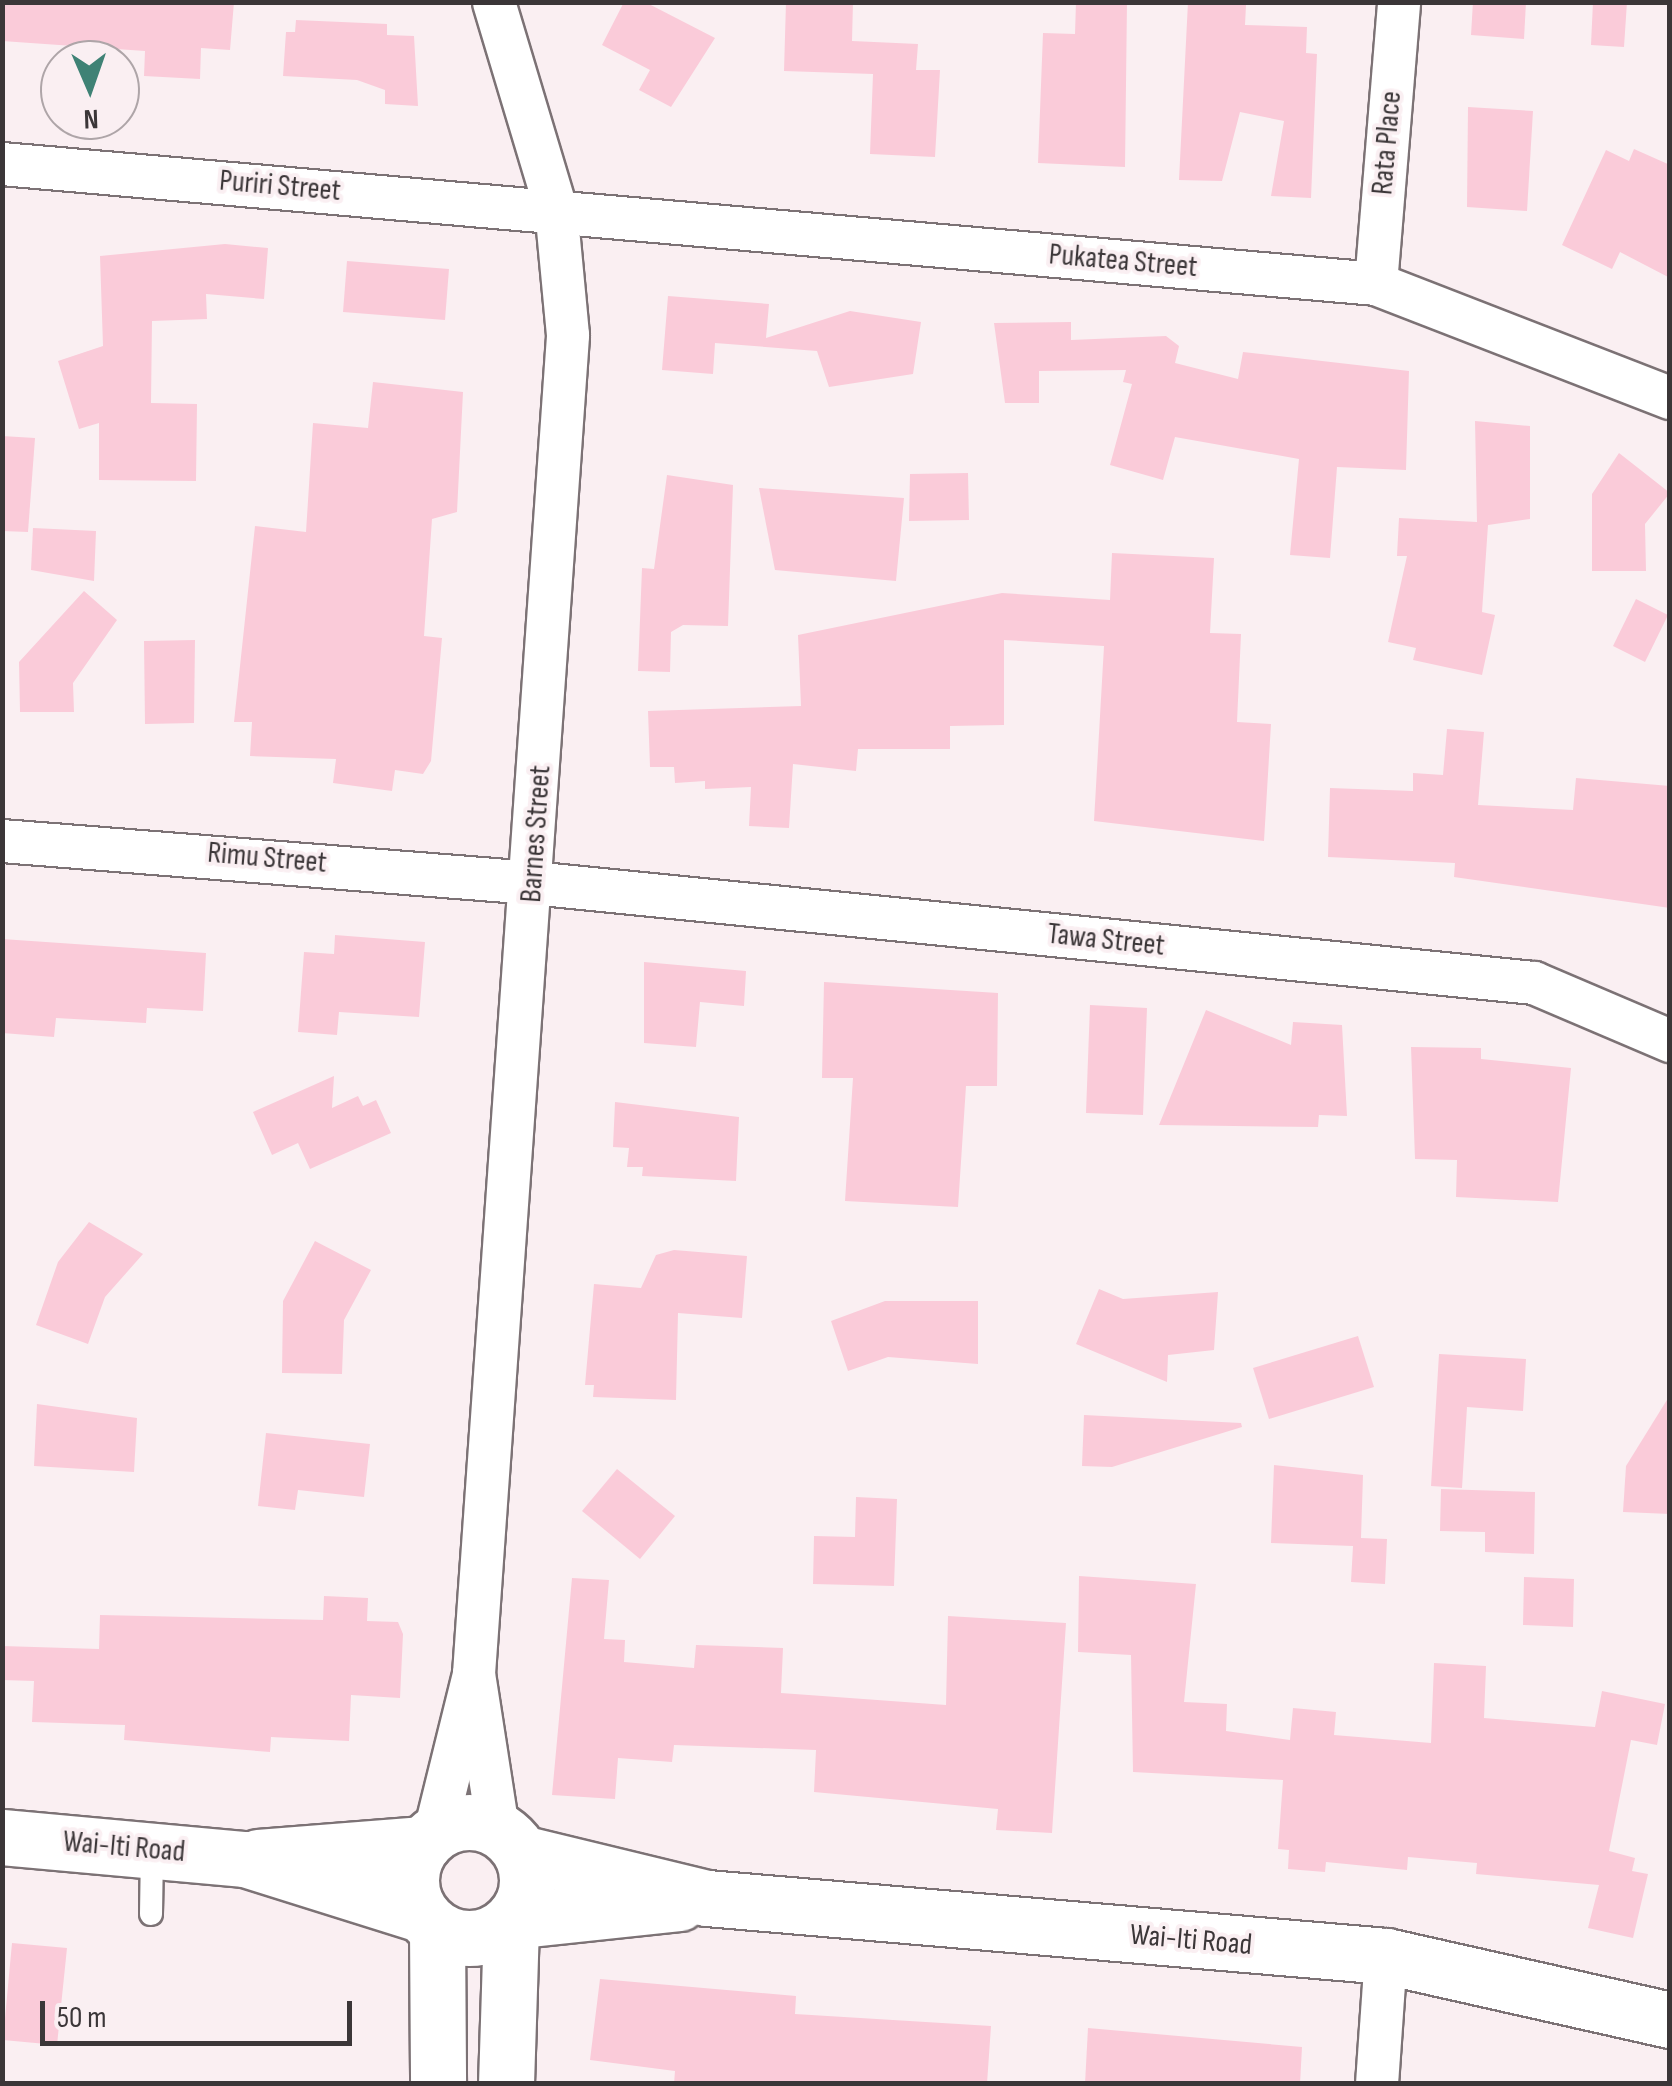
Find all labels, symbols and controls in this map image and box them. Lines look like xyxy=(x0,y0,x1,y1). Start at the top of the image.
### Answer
north arrow xyxy=(40,40,140,140)
street label: Rata Place xyxy=(1365,90,1409,196)
text: N xyxy=(83,102,99,135)
street label: Puriri Street xyxy=(218,163,342,209)
street label: Pukatea Street xyxy=(1047,237,1199,285)
street label: Barnes Street xyxy=(513,764,559,904)
street label: Rimu Street xyxy=(206,835,328,881)
street label: Tawa Street xyxy=(1046,916,1166,964)
street label: Wai-Iti Road xyxy=(61,1824,187,1870)
street label: Wai-Iti Road xyxy=(1128,1917,1254,1963)
scale bar xyxy=(45,1981,358,2043)
text: 50 m xyxy=(57,2000,106,2036)

